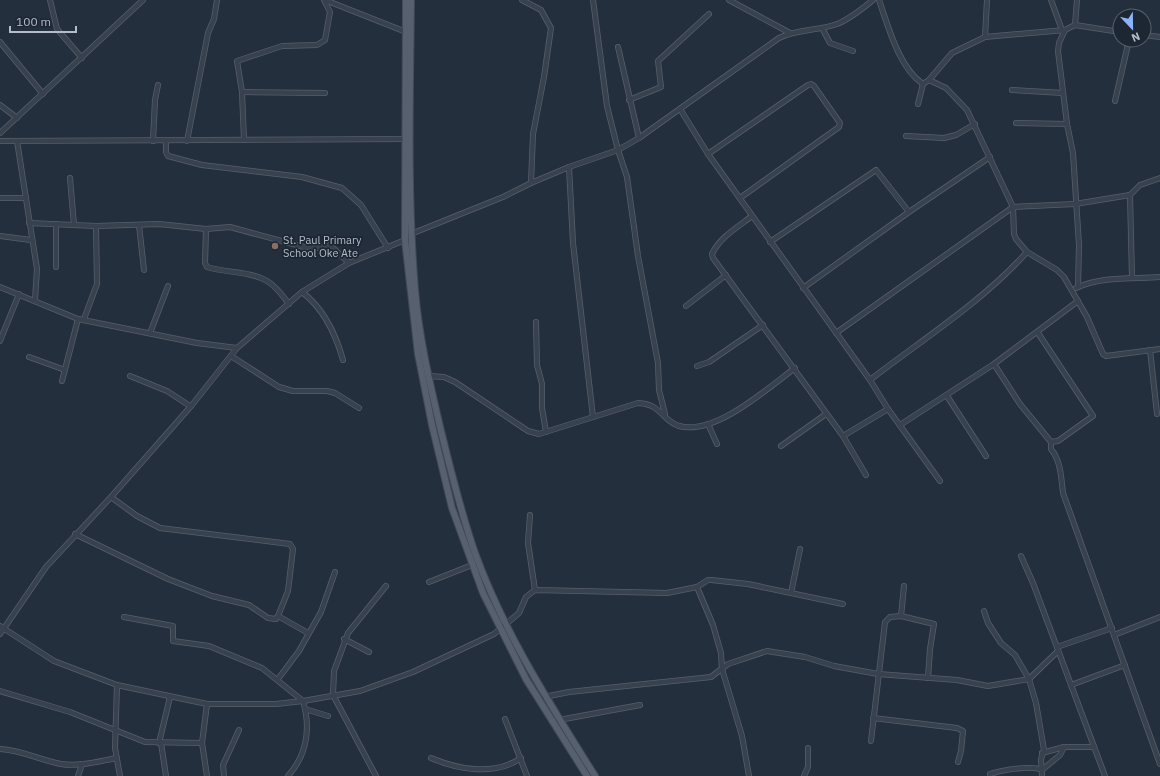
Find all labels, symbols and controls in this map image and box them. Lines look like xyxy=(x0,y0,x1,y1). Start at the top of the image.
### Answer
scale bar xyxy=(10,8,76,34)
north arrow xyxy=(1112,8,1152,48)
text: 100 m xyxy=(16,14,51,29)
text: N xyxy=(1129,29,1142,45)
place label: St. Paul Primary School Oke Ate xyxy=(283,233,362,260)
marker: St. Paul Primary School Oke Ate xyxy=(270,241,280,251)

